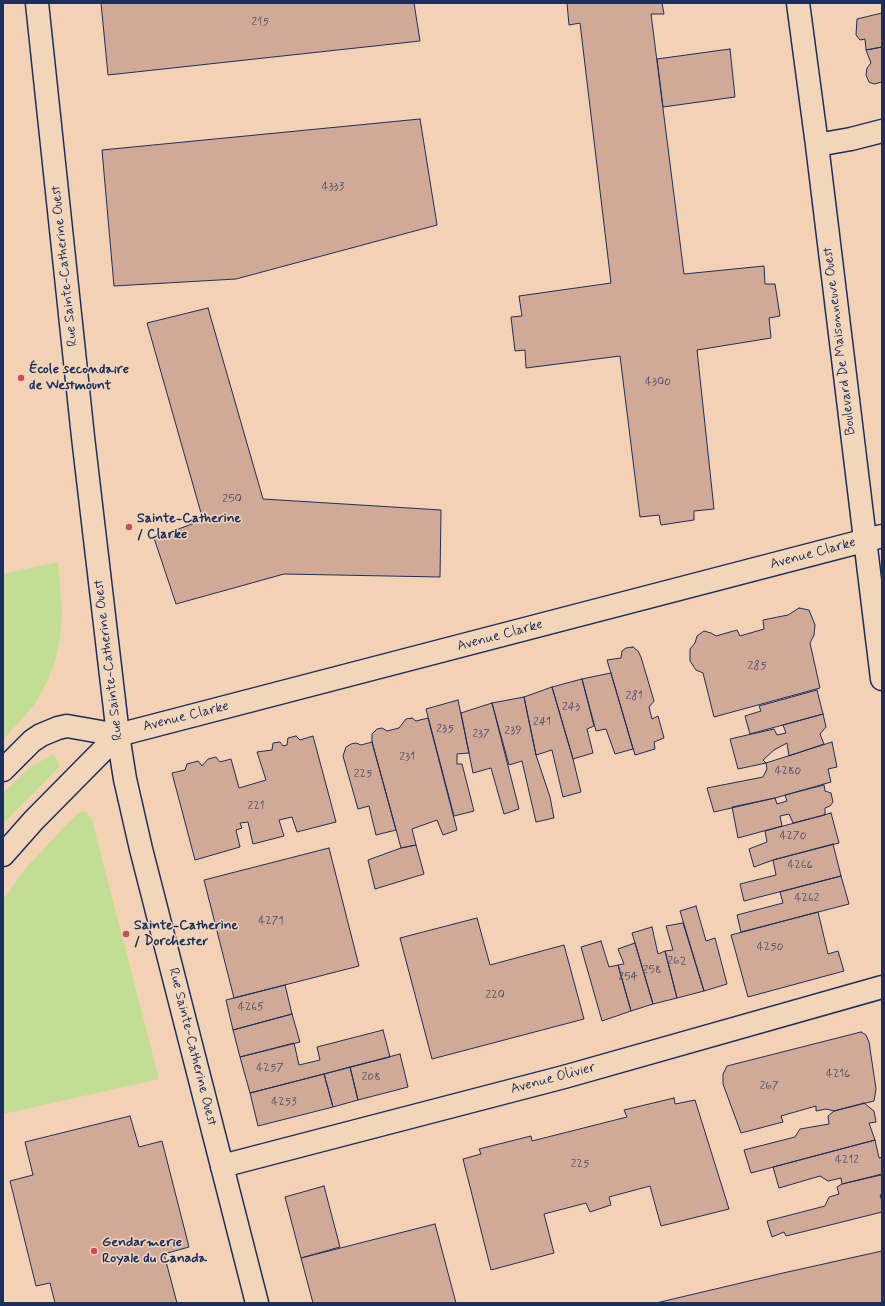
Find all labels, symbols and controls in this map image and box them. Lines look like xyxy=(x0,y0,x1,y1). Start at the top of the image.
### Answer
house number: 215 xyxy=(251,15,269,29)
house number: 4333 xyxy=(322,180,344,194)
street label: Rue Sainte-Catherine Ouest xyxy=(48,184,82,348)
street label: Boulevard De Maisonneuve Ouest xyxy=(820,246,860,436)
place label: École secondaire de Westmount xyxy=(29,362,129,394)
marker: École secondaire de Westmount xyxy=(16,373,26,383)
house number: 4300 xyxy=(645,375,671,389)
house number: 250 xyxy=(222,492,242,506)
place label: Sainte-Catherine / Clarke xyxy=(137,511,241,544)
marker: Sainte-Catherine / Clarke xyxy=(124,522,134,532)
street label: Avenue Clarke xyxy=(768,534,858,574)
street label: Rue Sainte-Catherine Ouest xyxy=(91,579,127,741)
street label: Avenue Clarke xyxy=(455,616,545,656)
house number: 285 xyxy=(747,659,767,673)
house number: 281 xyxy=(625,689,643,703)
street label: Avenue Clarke xyxy=(141,698,231,736)
house number: 243 xyxy=(562,700,580,714)
house number: 241 xyxy=(533,715,551,729)
house number: 235 xyxy=(436,722,454,736)
house number: 239 xyxy=(504,724,522,738)
house number: 237 xyxy=(472,727,490,741)
house number: 231 xyxy=(399,750,415,764)
house number: 4280 xyxy=(775,764,801,778)
house number: 225 xyxy=(354,767,372,781)
house number: 221 xyxy=(248,799,264,813)
house number: 4270 xyxy=(780,829,806,843)
house number: 4266 xyxy=(787,858,813,872)
house number: 4262 xyxy=(795,891,819,905)
house number: 4271 xyxy=(258,914,284,928)
place label: Sainte-Catherine / Dorchester xyxy=(134,918,238,950)
marker: Sainte-Catherine / Dorchester xyxy=(121,929,131,939)
house number: 4250 xyxy=(757,940,783,954)
house number: 262 xyxy=(667,954,687,968)
house number: 258 xyxy=(643,963,661,977)
street label: Rue Sainte-Catherine Ouest xyxy=(164,966,220,1128)
house number: 254 xyxy=(618,970,638,984)
house number: 220 xyxy=(485,988,505,1002)
house number: 4265 xyxy=(238,1000,264,1014)
street label: Avenue Olivier xyxy=(509,1060,597,1098)
house number: 4257 xyxy=(256,1061,284,1075)
house number: 4216 xyxy=(826,1067,850,1081)
house number: 208 xyxy=(361,1070,381,1084)
house number: 267 xyxy=(759,1079,779,1093)
house number: 4253 xyxy=(271,1095,297,1109)
house number: 4212 xyxy=(835,1153,859,1167)
house number: 225 xyxy=(571,1157,589,1171)
place label: Gendarmerie Royale du Canada xyxy=(102,1235,207,1268)
marker: Gendarmerie Royale du Canada xyxy=(89,1246,99,1256)

